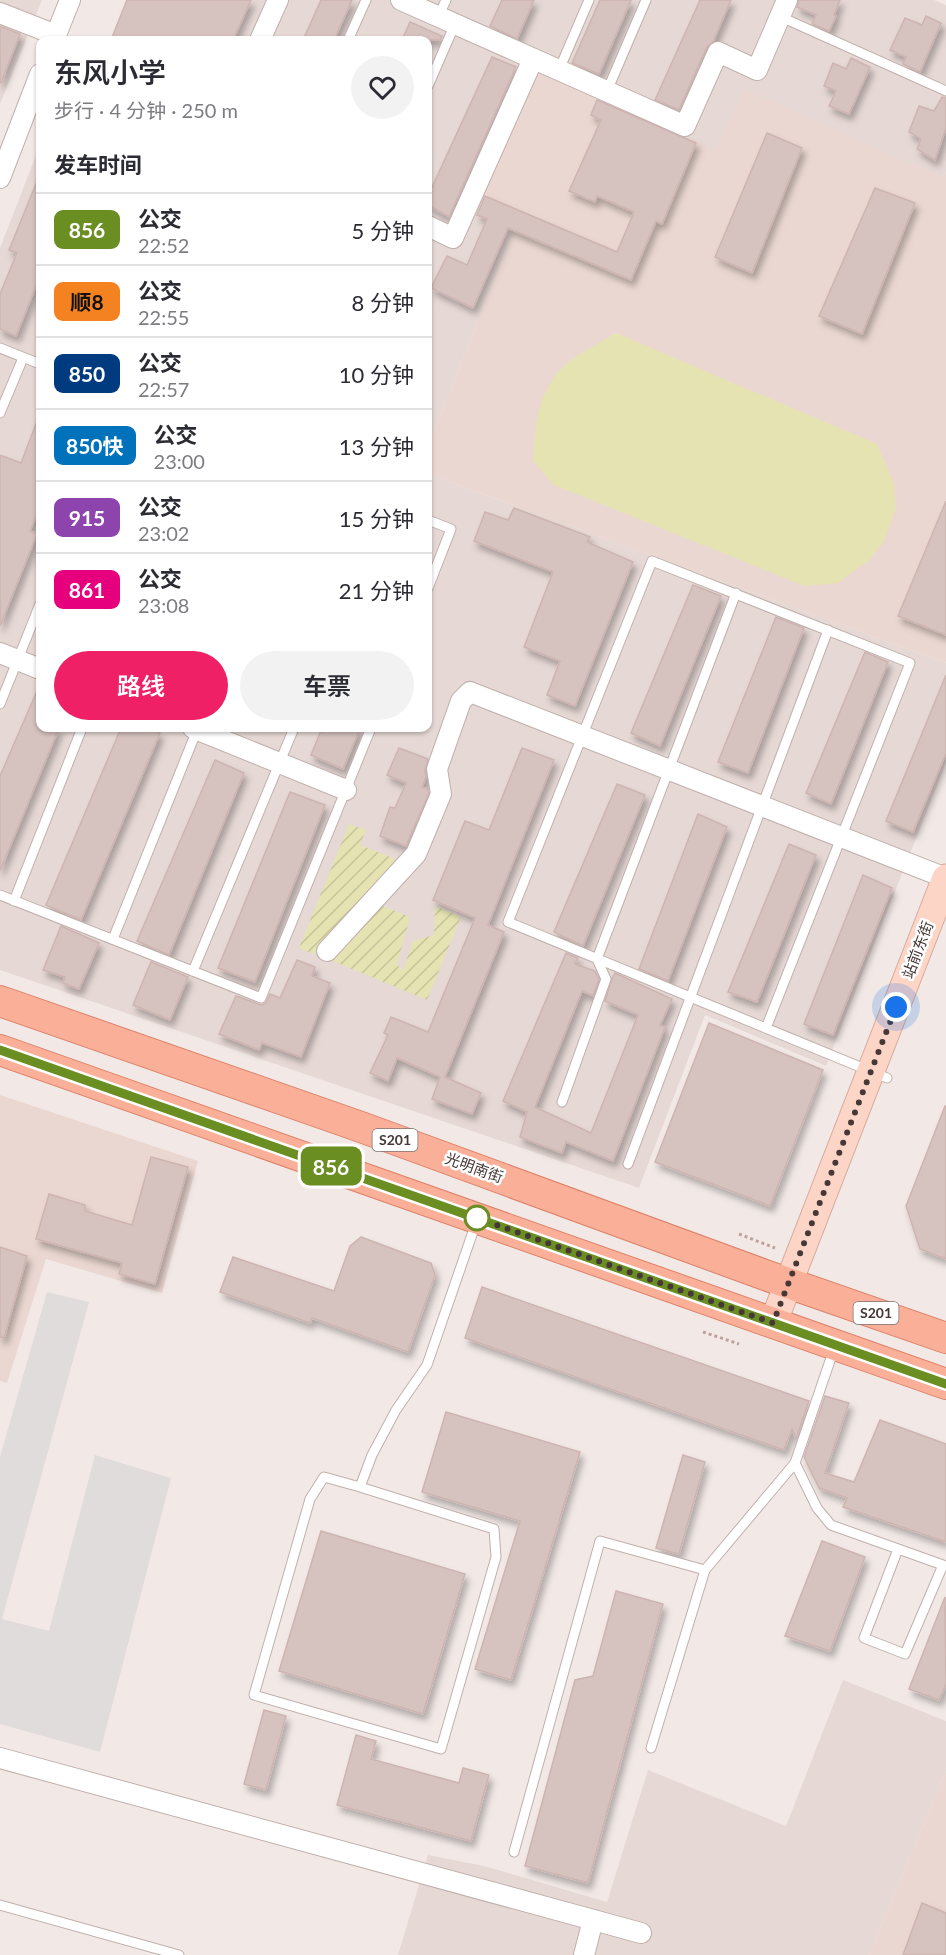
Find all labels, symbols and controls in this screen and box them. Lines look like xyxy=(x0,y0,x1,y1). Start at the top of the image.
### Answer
text: 东风小学 xyxy=(54,55,166,89)
button: heart xyxy=(351,56,414,119)
text: 步行 · 4 分钟 · 250 m xyxy=(54,98,238,122)
text: 发车时间 xyxy=(54,151,142,178)
text: 公交 xyxy=(138,205,182,232)
text: 856 xyxy=(69,217,105,242)
text: 5 分钟 xyxy=(352,217,414,244)
text: 22:52 xyxy=(138,233,189,257)
text: 公交 xyxy=(138,277,182,304)
text: 顺8 xyxy=(70,289,104,314)
text: 8 分钟 xyxy=(352,289,414,316)
text: 22:55 xyxy=(138,305,189,329)
text: 公交 xyxy=(138,349,182,376)
text: 850 xyxy=(69,361,105,386)
text: 10 分钟 xyxy=(339,361,414,388)
text: 22:57 xyxy=(138,377,189,401)
text: 公交 xyxy=(154,421,198,448)
text: 850快 xyxy=(66,433,124,458)
text: 13 分钟 xyxy=(339,433,414,460)
text: 23:00 xyxy=(154,449,205,473)
text: 公交 xyxy=(138,493,182,520)
text: 915 xyxy=(69,505,105,530)
text: 15 分钟 xyxy=(339,505,414,532)
text: 23:02 xyxy=(138,521,189,545)
text: 公交 xyxy=(138,565,182,592)
text: 861 xyxy=(69,577,105,602)
text: 21 分钟 xyxy=(339,577,414,604)
text: 23:08 xyxy=(138,593,189,617)
button: 路线 xyxy=(54,651,228,720)
button: 车票 xyxy=(240,651,414,720)
street label: 站前东街 xyxy=(898,918,936,981)
your location xyxy=(881,992,911,1022)
road number: S201 xyxy=(372,1129,418,1151)
line badge: 856 xyxy=(296,1146,366,1186)
street label: 光明南街 xyxy=(443,1148,506,1186)
text: 856 xyxy=(313,1154,349,1179)
unlabelled marker xyxy=(464,1205,490,1231)
road number: S201 xyxy=(854,1302,898,1324)

